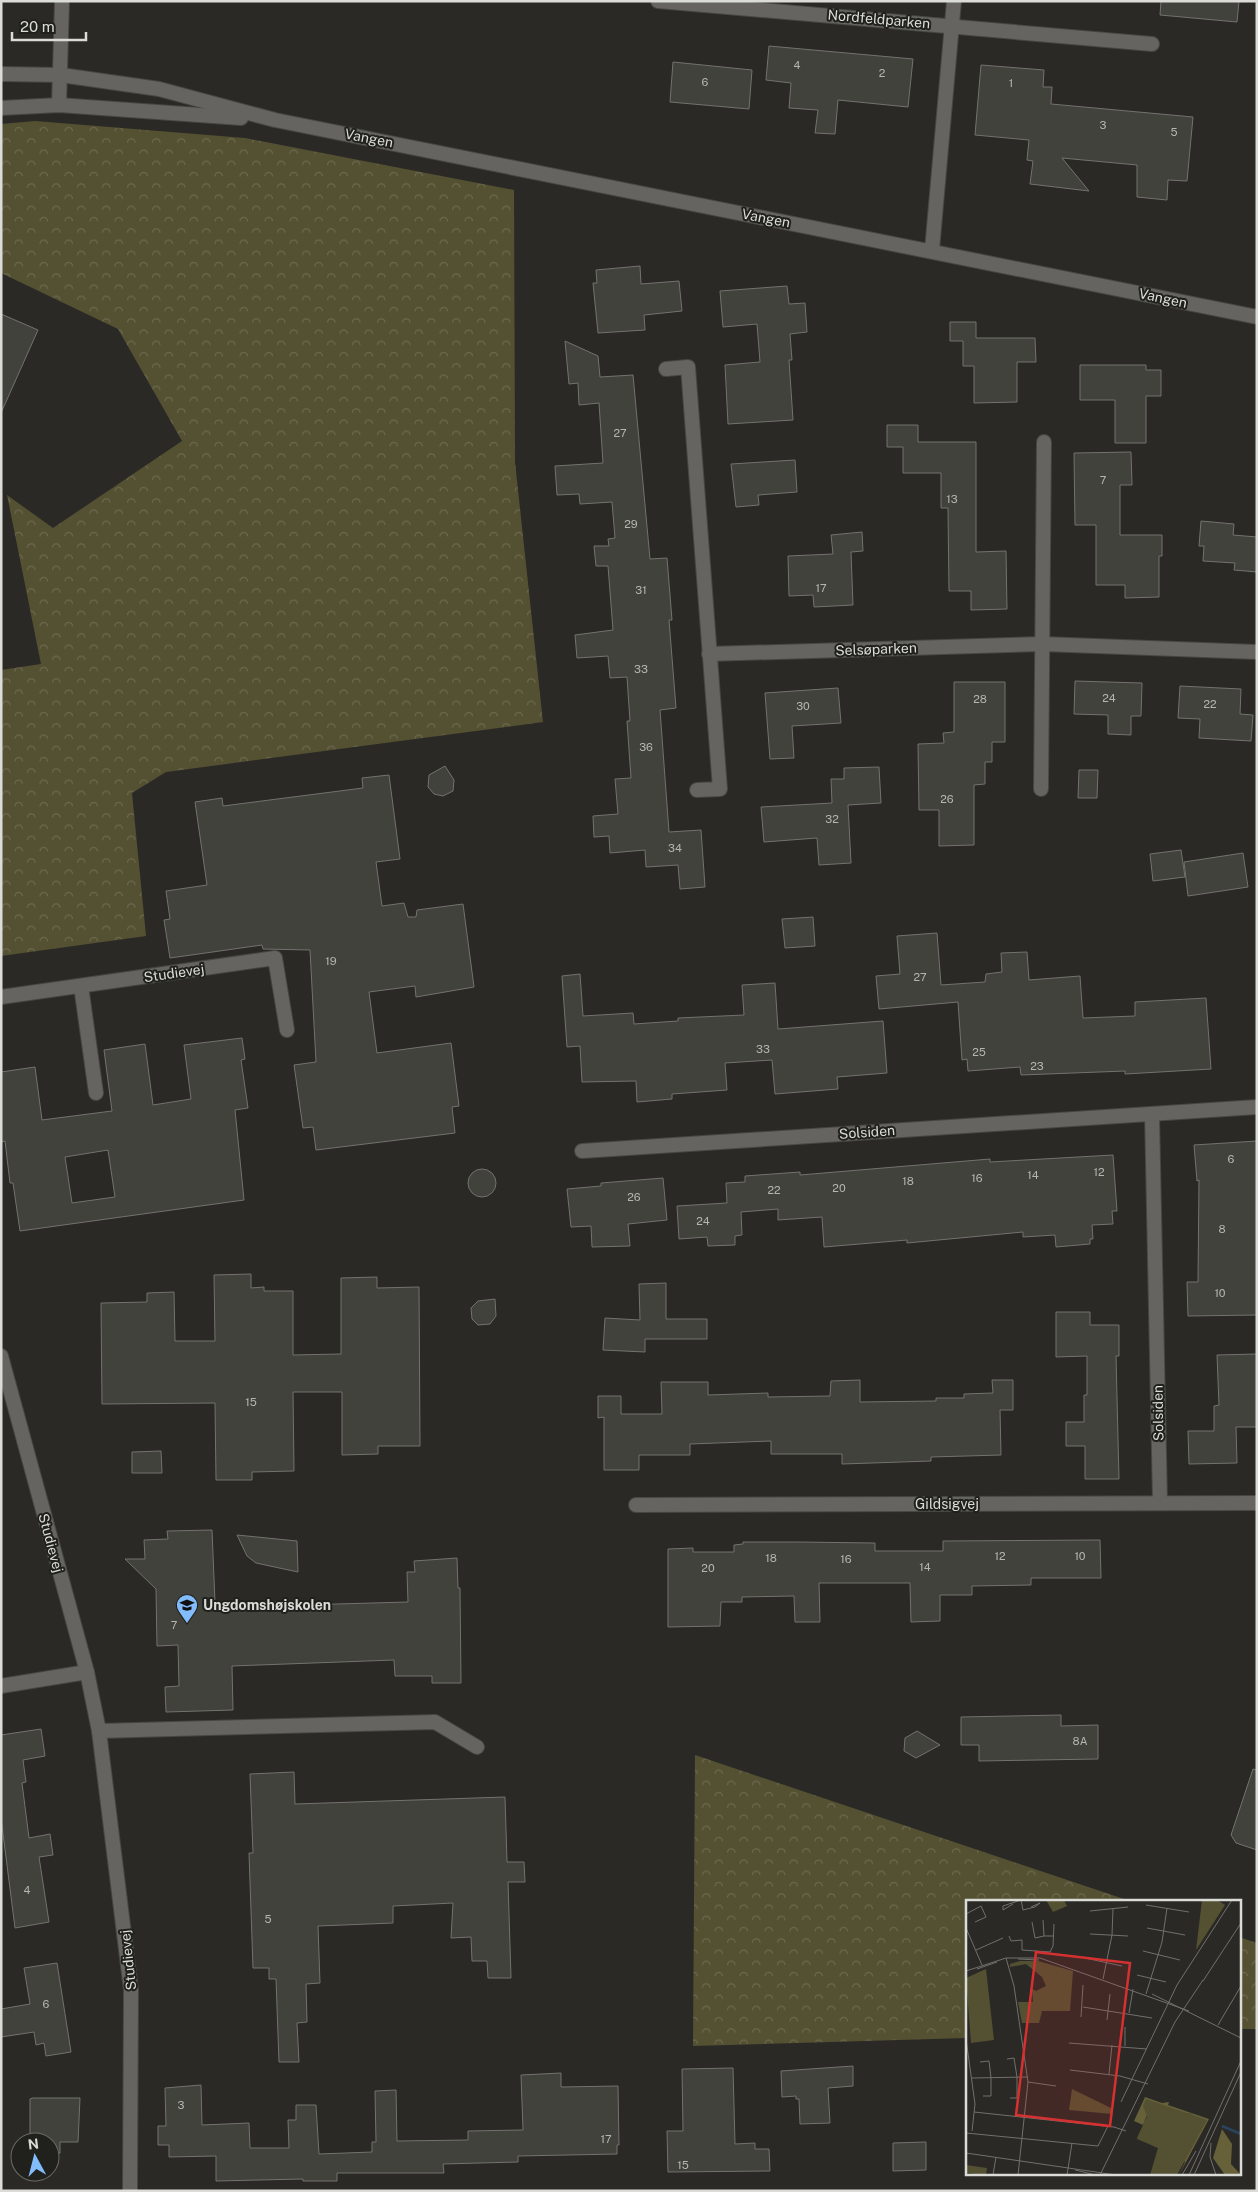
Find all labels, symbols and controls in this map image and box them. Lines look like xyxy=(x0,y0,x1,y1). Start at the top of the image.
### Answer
street label: Nordfeldparken xyxy=(827,7,931,31)
scale bar xyxy=(12,10,86,42)
text: 20 m xyxy=(20,18,55,35)
house number: 4 xyxy=(794,59,801,71)
house number: 2 xyxy=(879,67,886,79)
house number: 6 xyxy=(702,76,709,88)
house number: 1 xyxy=(1009,77,1013,89)
house number: 3 xyxy=(1100,119,1107,131)
street label: Vangen xyxy=(343,125,395,151)
house number: 5 xyxy=(1170,126,1178,138)
street label: Vangen xyxy=(740,205,792,231)
street label: Vangen xyxy=(1137,285,1189,311)
house number: 27 xyxy=(613,427,627,439)
house number: 7 xyxy=(1100,474,1107,486)
house number: 13 xyxy=(946,493,958,505)
house number: 29 xyxy=(624,518,638,530)
house number: 17 xyxy=(815,582,827,594)
house number: 31 xyxy=(635,584,647,596)
street label: Selsøparken xyxy=(835,640,917,658)
house number: 33 xyxy=(634,663,648,675)
house number: 24 xyxy=(1102,692,1116,704)
house number: 28 xyxy=(973,693,987,705)
house number: 22 xyxy=(1203,698,1217,710)
house number: 30 xyxy=(796,700,810,712)
house number: 36 xyxy=(639,741,653,753)
house number: 26 xyxy=(940,793,954,805)
house number: 32 xyxy=(825,813,839,825)
house number: 34 xyxy=(668,842,682,854)
house number: 19 xyxy=(325,955,337,967)
street label: Studievej xyxy=(143,961,205,985)
house number: 27 xyxy=(913,971,927,983)
house number: 33 xyxy=(756,1043,770,1055)
house number: 25 xyxy=(972,1046,986,1058)
house number: 23 xyxy=(1030,1060,1044,1072)
street label: Solsiden xyxy=(838,1122,896,1142)
house number: 6 xyxy=(1228,1153,1235,1165)
house number: 12 xyxy=(1093,1166,1105,1178)
house number: 14 xyxy=(1027,1169,1039,1181)
house number: 16 xyxy=(971,1172,983,1184)
house number: 18 xyxy=(902,1175,914,1187)
house number: 20 xyxy=(832,1182,846,1194)
house number: 22 xyxy=(767,1184,781,1196)
house number: 26 xyxy=(627,1191,641,1203)
house number: 24 xyxy=(696,1215,710,1227)
house number: 8 xyxy=(1218,1223,1226,1235)
house number: 10 xyxy=(1214,1287,1226,1299)
street label: Solsiden xyxy=(1150,1385,1166,1441)
house number: 15 xyxy=(245,1396,257,1408)
street label: Gildsigvej xyxy=(915,1496,979,1512)
street label: Studievej xyxy=(35,1512,67,1574)
house number: 12 xyxy=(994,1550,1006,1562)
house number: 10 xyxy=(1074,1550,1086,1562)
house number: 18 xyxy=(765,1552,777,1564)
house number: 16 xyxy=(840,1553,852,1565)
house number: 14 xyxy=(919,1561,931,1573)
house number: 20 xyxy=(701,1562,715,1574)
school or university icon: Ungdomshøjskolen xyxy=(175,1593,199,1624)
place label: Ungdomshøjskolen xyxy=(203,1597,331,1613)
house number: 7 xyxy=(171,1619,178,1631)
house number: 8A xyxy=(1073,1735,1088,1747)
house number: 4 xyxy=(24,1884,31,1896)
inset map xyxy=(966,1900,1240,2174)
house number: 5 xyxy=(264,1913,272,1925)
street label: Studievej xyxy=(117,1929,139,1991)
house number: 6 xyxy=(43,1998,50,2010)
house number: 3 xyxy=(178,2099,185,2111)
north arrow xyxy=(10,2132,60,2182)
house number: 17 xyxy=(600,2133,612,2145)
text: N xyxy=(27,2135,40,2153)
house number: 15 xyxy=(677,2159,689,2171)

